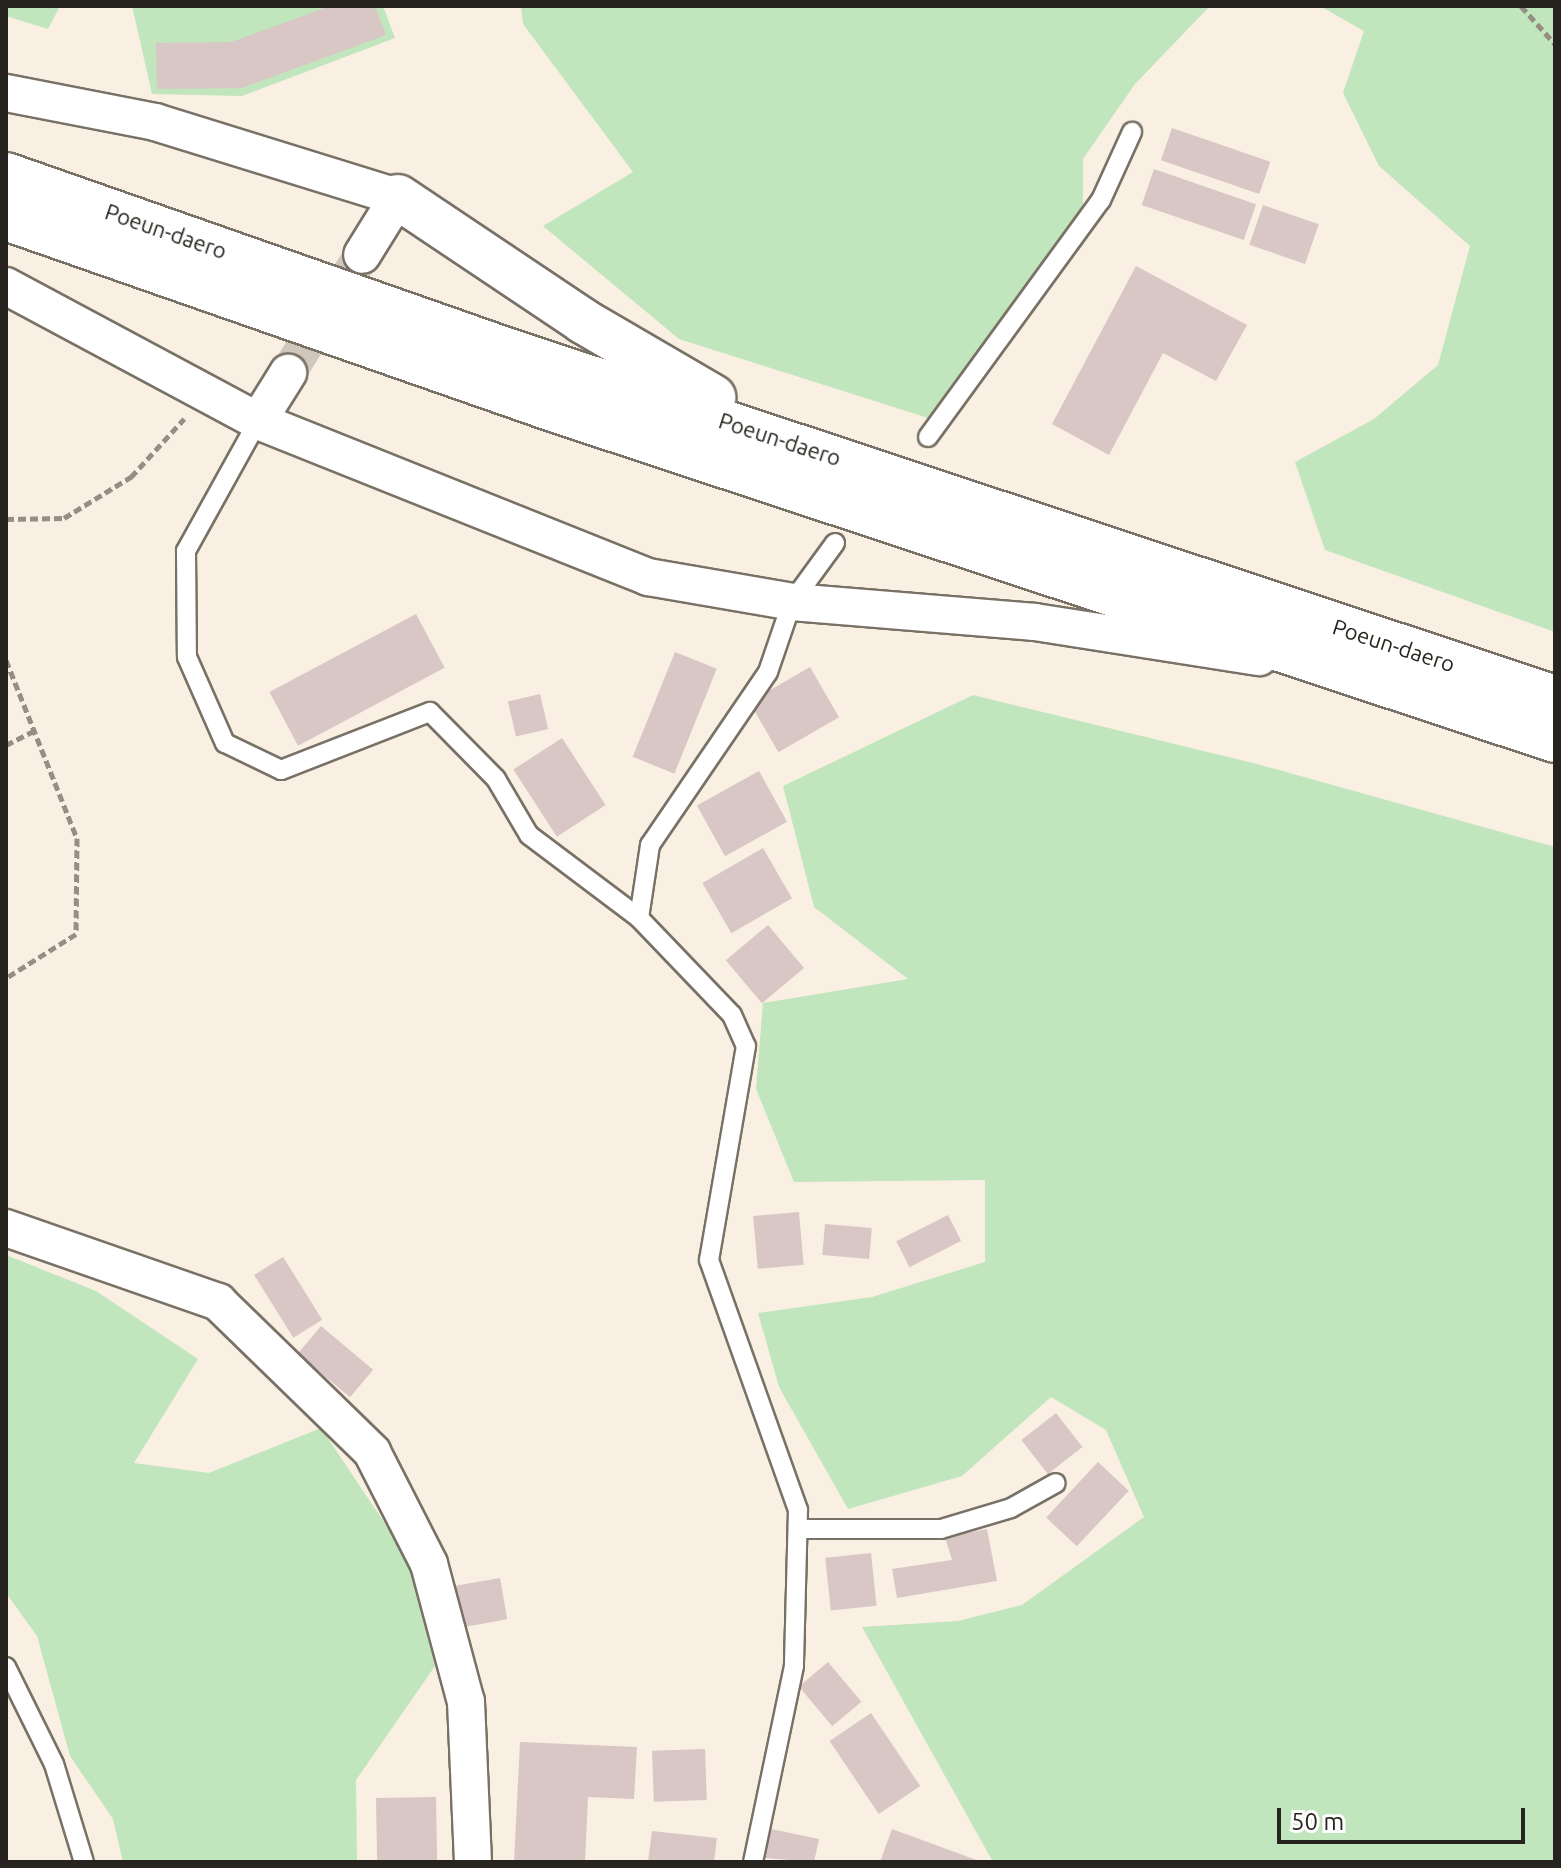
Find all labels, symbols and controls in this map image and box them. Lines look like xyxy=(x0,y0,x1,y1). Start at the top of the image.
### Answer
street label: Poeun-daero xyxy=(102,198,230,264)
street label: Poeun-daero xyxy=(716,407,844,471)
street label: Poeun-daero xyxy=(1330,613,1458,677)
scale bar xyxy=(1281,1792,1529,1842)
text: 50 m xyxy=(1291,1808,1344,1835)

